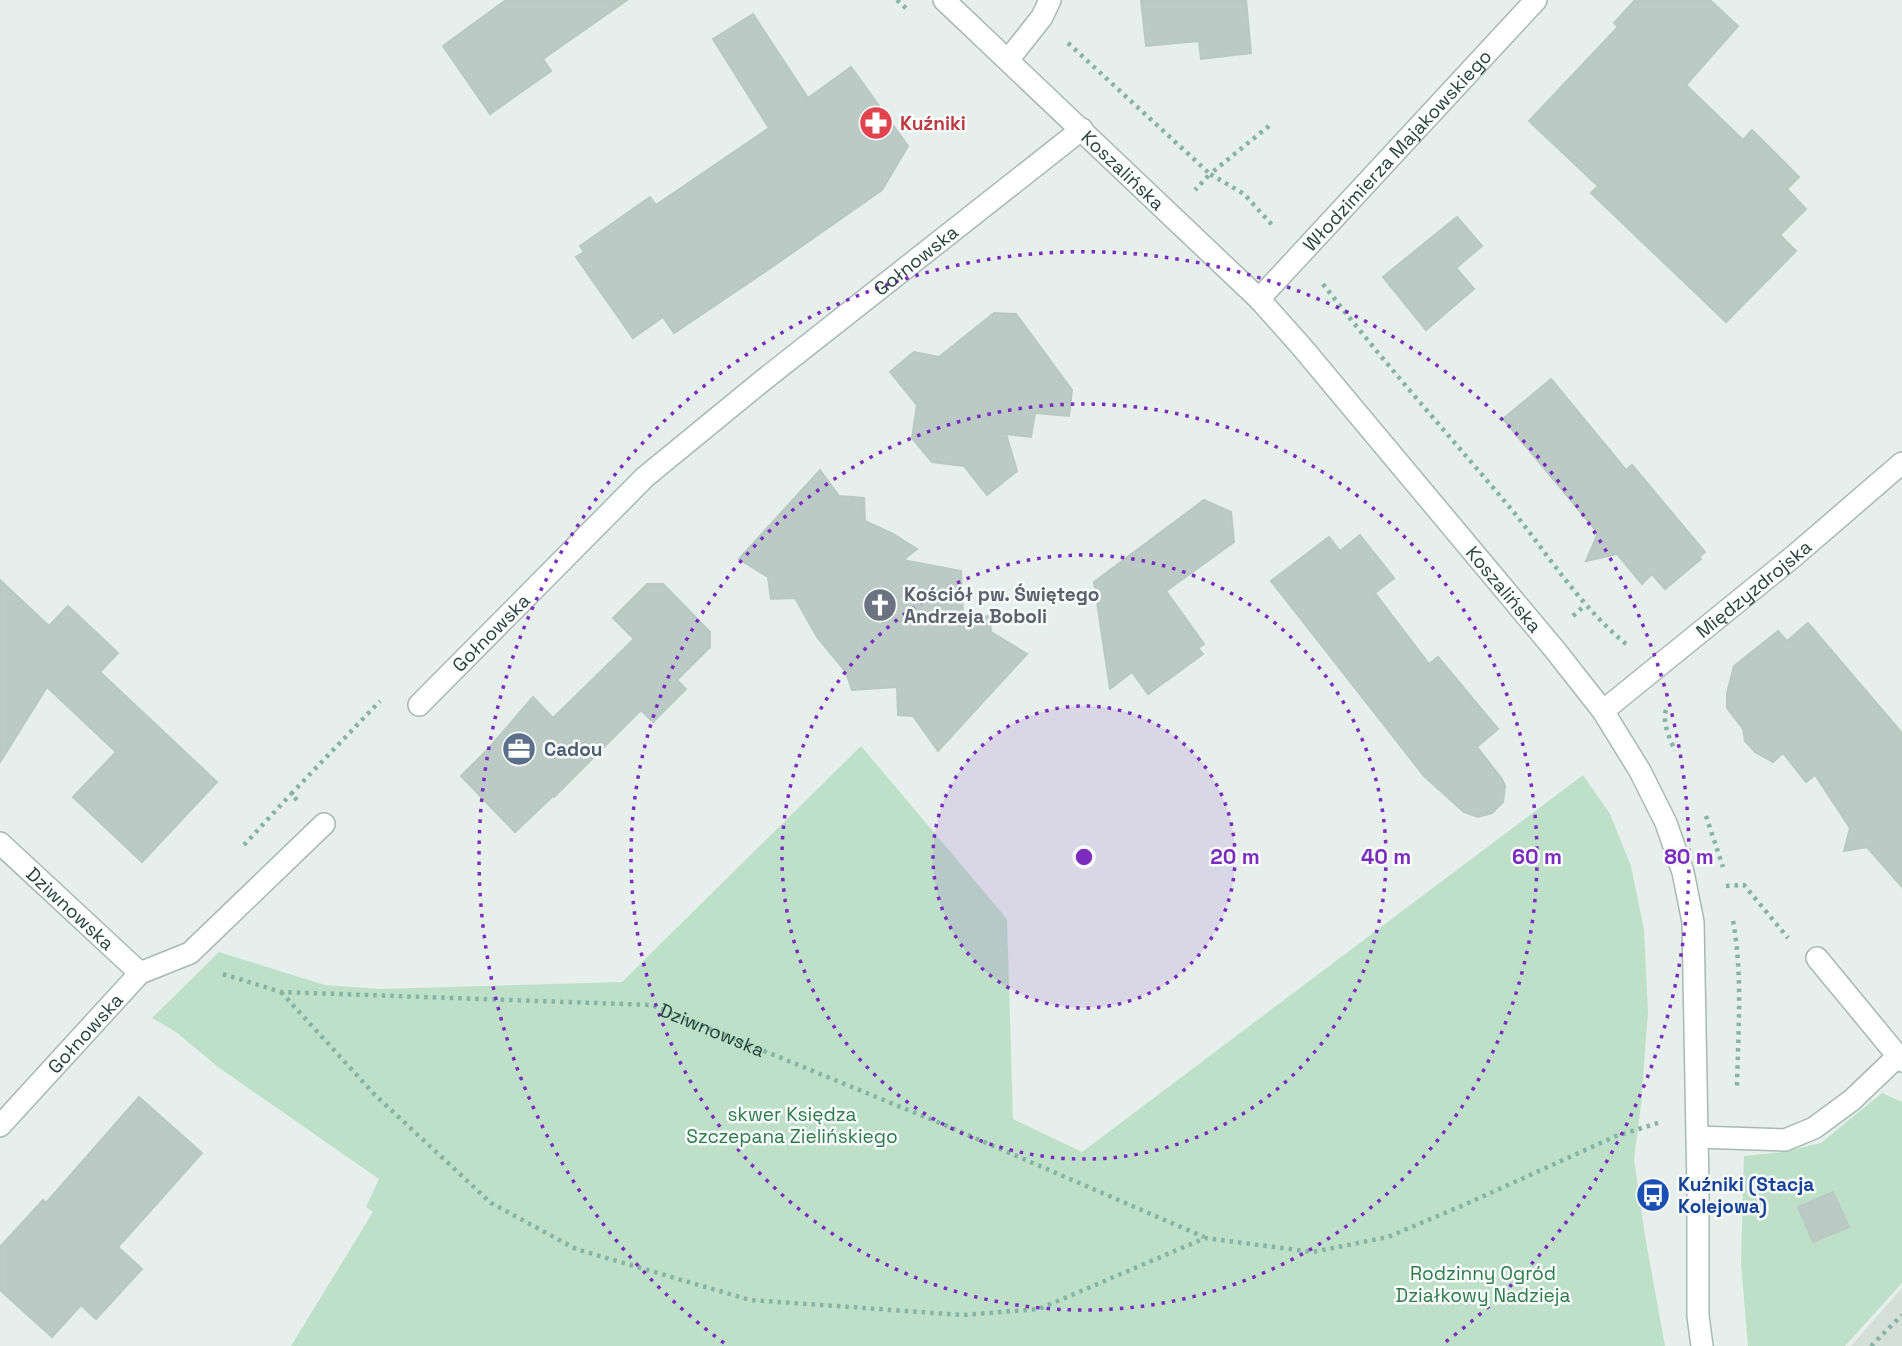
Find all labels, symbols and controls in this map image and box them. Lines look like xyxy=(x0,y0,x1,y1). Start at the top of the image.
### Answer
street label: Włodzimierza Majakowskiego xyxy=(1298,44,1497,257)
pharmacy icon: Kuźniki xyxy=(857,104,895,142)
place label: Kuźniki xyxy=(900,111,966,136)
street label: Koszalińska xyxy=(1076,125,1170,216)
street label: Gołnowska xyxy=(869,219,963,301)
street label: Międzyzdrojska xyxy=(1691,534,1817,644)
street label: Koszalińska xyxy=(1460,541,1547,638)
place label: Kościół pw. Świętego Andrzeja Boboli xyxy=(904,582,1099,629)
church icon: Kościół pw. Świętego Andrzeja Boboli xyxy=(861,586,899,624)
street label: Gołnowska xyxy=(447,588,536,677)
office icon: Cadou xyxy=(500,730,538,768)
place label: Cadou xyxy=(544,737,602,762)
text: 20 m xyxy=(1210,843,1260,870)
text: 40 m xyxy=(1361,843,1411,870)
text: 60 m xyxy=(1512,843,1562,870)
text: 80 m xyxy=(1664,843,1714,870)
centre of rings xyxy=(1072,845,1096,869)
street label: Dziwnowska xyxy=(21,862,119,956)
street label: Gołnowska xyxy=(42,988,129,1079)
street label: Dziwnowska xyxy=(656,997,768,1063)
park label: skwer Księdza Szczepana Zielińskiego xyxy=(686,1102,898,1149)
place label: Kuźniki (Stacja Kolejowa) xyxy=(1678,1172,1814,1219)
bus stop icon: Kuźniki (Stacja Kolejowa) xyxy=(1634,1176,1672,1214)
park label: Rodzinny Ogród Działkowy Nadzieja xyxy=(1396,1261,1571,1308)

